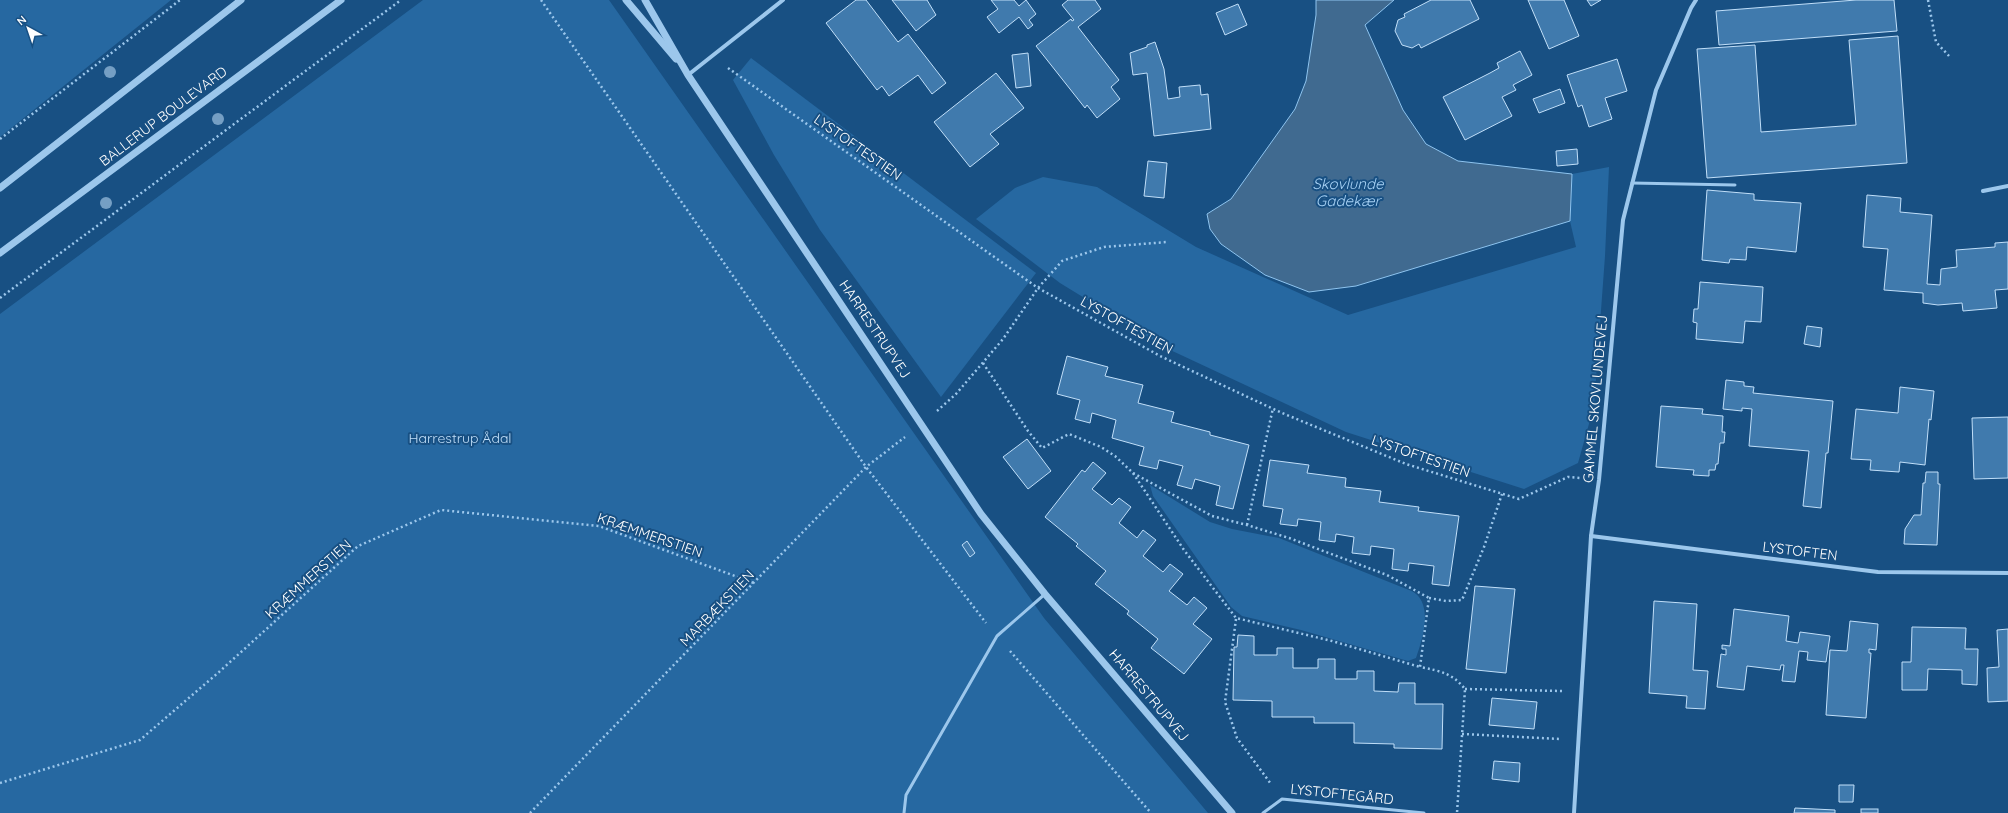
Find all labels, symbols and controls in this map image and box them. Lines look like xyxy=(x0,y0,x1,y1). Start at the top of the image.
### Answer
north arrow xyxy=(8,8,48,48)
text: N xyxy=(14,12,29,28)
street label: BALLERUP BOULEVARD xyxy=(96,62,230,170)
street label: LYSTOFTESTIEN xyxy=(810,110,906,184)
water label: Skovlunde Gadekær xyxy=(1312,174,1384,210)
street label: HARRESTRUPVEJ xyxy=(835,276,915,382)
street label: LYSTOFTESTIEN xyxy=(1077,292,1177,358)
street label: GAMMEL SKOVLUNDEVEJ xyxy=(1579,314,1611,484)
park label: Harrestrup Ådal xyxy=(408,429,512,447)
street label: LYSTOFTESTIEN xyxy=(1369,431,1473,481)
street label: KRÆMMERSTIEN xyxy=(595,509,705,561)
street label: KRÆMMERSTIEN xyxy=(261,535,355,623)
street label: LYSTOFTEN xyxy=(1761,537,1839,565)
street label: MARBÆKSTIEN xyxy=(676,566,758,650)
street label: HARRESTRUPVEJ xyxy=(1105,645,1193,745)
street label: LYSTOFTEGÅRD xyxy=(1290,780,1394,808)

